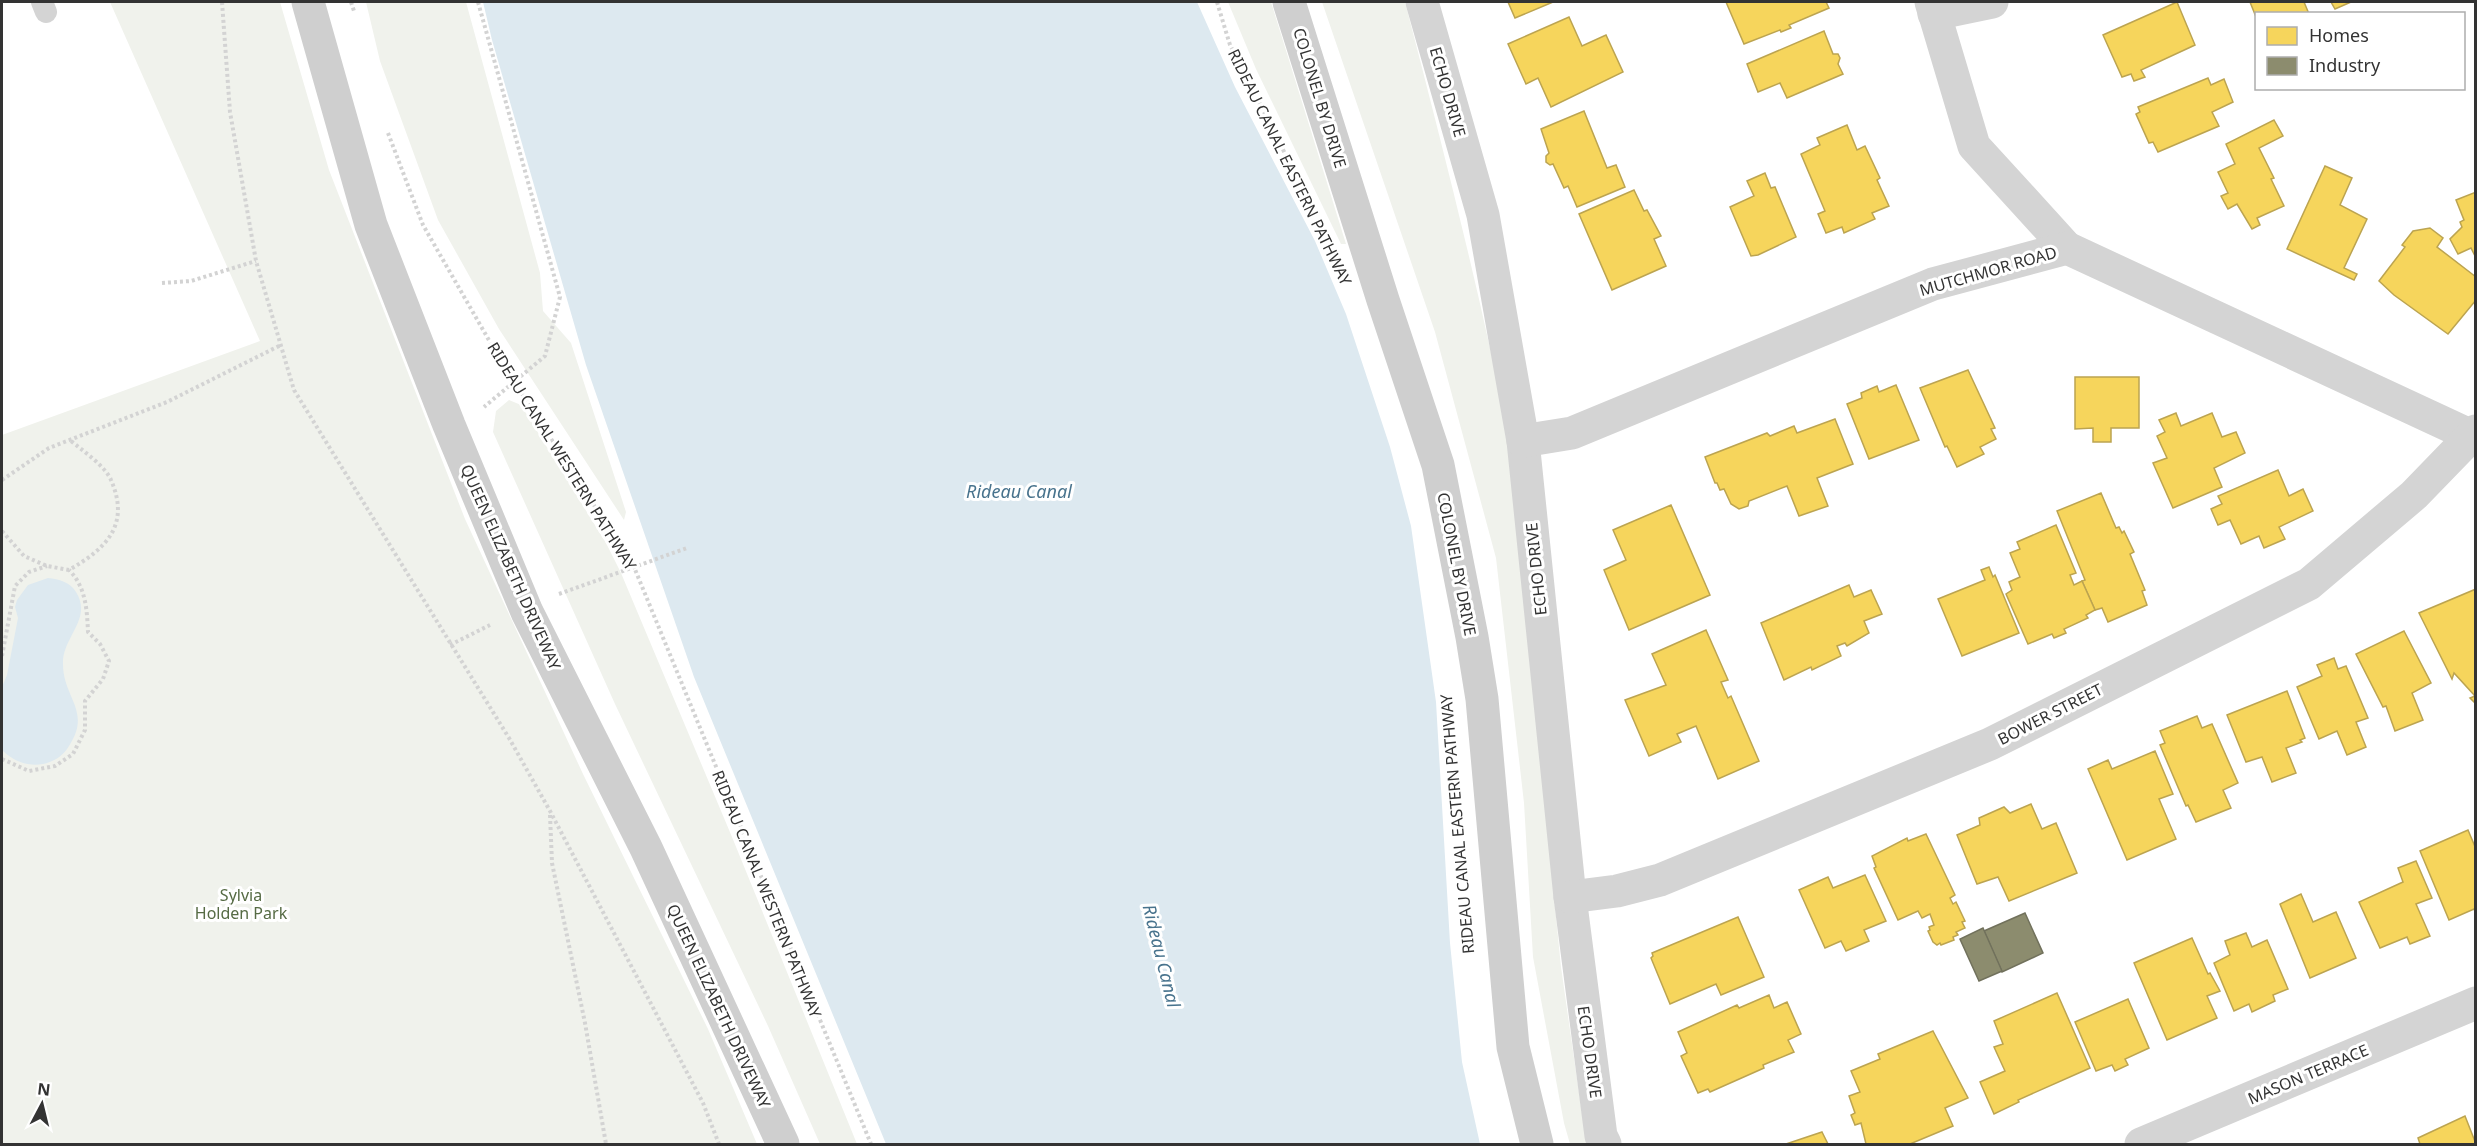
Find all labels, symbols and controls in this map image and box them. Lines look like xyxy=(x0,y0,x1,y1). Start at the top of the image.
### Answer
legend xyxy=(2255,12,2465,90)
text: Homes xyxy=(2309,23,2369,47)
street label: COLONEL BY DRIVE xyxy=(1288,25,1352,171)
street label: ECHO DRIVE xyxy=(1425,44,1471,140)
street label: RIDEAU CANAL EASTERN PATHWAY xyxy=(1223,45,1357,290)
text: Industry xyxy=(2309,53,2381,77)
street label: MUTCHMOR ROAD xyxy=(1917,241,2059,301)
street label: RIDEAU CANAL WESTERN PATHWAY xyxy=(482,338,642,575)
street label: QUEEN ELIZABETH DRIVEWAY xyxy=(456,461,567,674)
water label: Rideau Canal xyxy=(966,479,1072,503)
street label: COLONEL BY DRIVE xyxy=(1432,490,1482,638)
street label: ECHO DRIVE xyxy=(1520,522,1552,616)
street label: BOWER STREET xyxy=(1994,678,2106,750)
street label: RIDEAU CANAL EASTERN PATHWAY xyxy=(1435,692,1479,955)
street label: RIDEAU CANAL WESTERN PATHWAY xyxy=(707,767,827,1022)
park label: Sylvia Holden Park xyxy=(195,884,288,924)
street label: QUEEN ELIZABETH DRIVEWAY xyxy=(662,900,776,1112)
water label: Rideau Canal xyxy=(1138,902,1186,1010)
street label: ECHO DRIVE xyxy=(1573,1004,1607,1100)
street label: MASON TERRACE xyxy=(2244,1039,2372,1109)
north arrow xyxy=(12,1074,72,1134)
text: N xyxy=(36,1077,52,1101)

